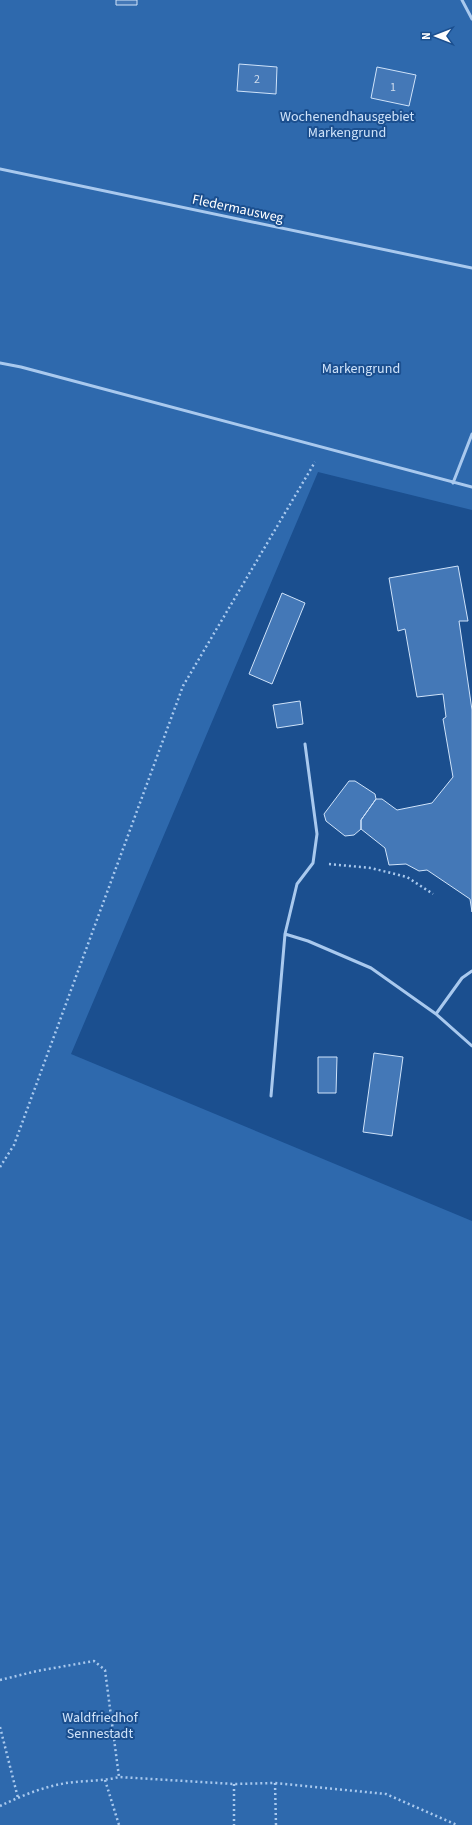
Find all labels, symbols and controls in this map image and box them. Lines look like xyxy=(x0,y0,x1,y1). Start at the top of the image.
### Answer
north arrow xyxy=(416,16,456,56)
text: N xyxy=(419,32,434,40)
house number: 2 xyxy=(254,71,260,88)
house number: 1 xyxy=(390,79,396,96)
park label: Wochenendhausgebiet Markengrund xyxy=(280,107,414,143)
street label: Fledermausweg xyxy=(190,190,285,228)
park label: Markengrund xyxy=(322,359,400,379)
park label: Waldfriedhof Sennestadt xyxy=(62,1708,139,1744)

